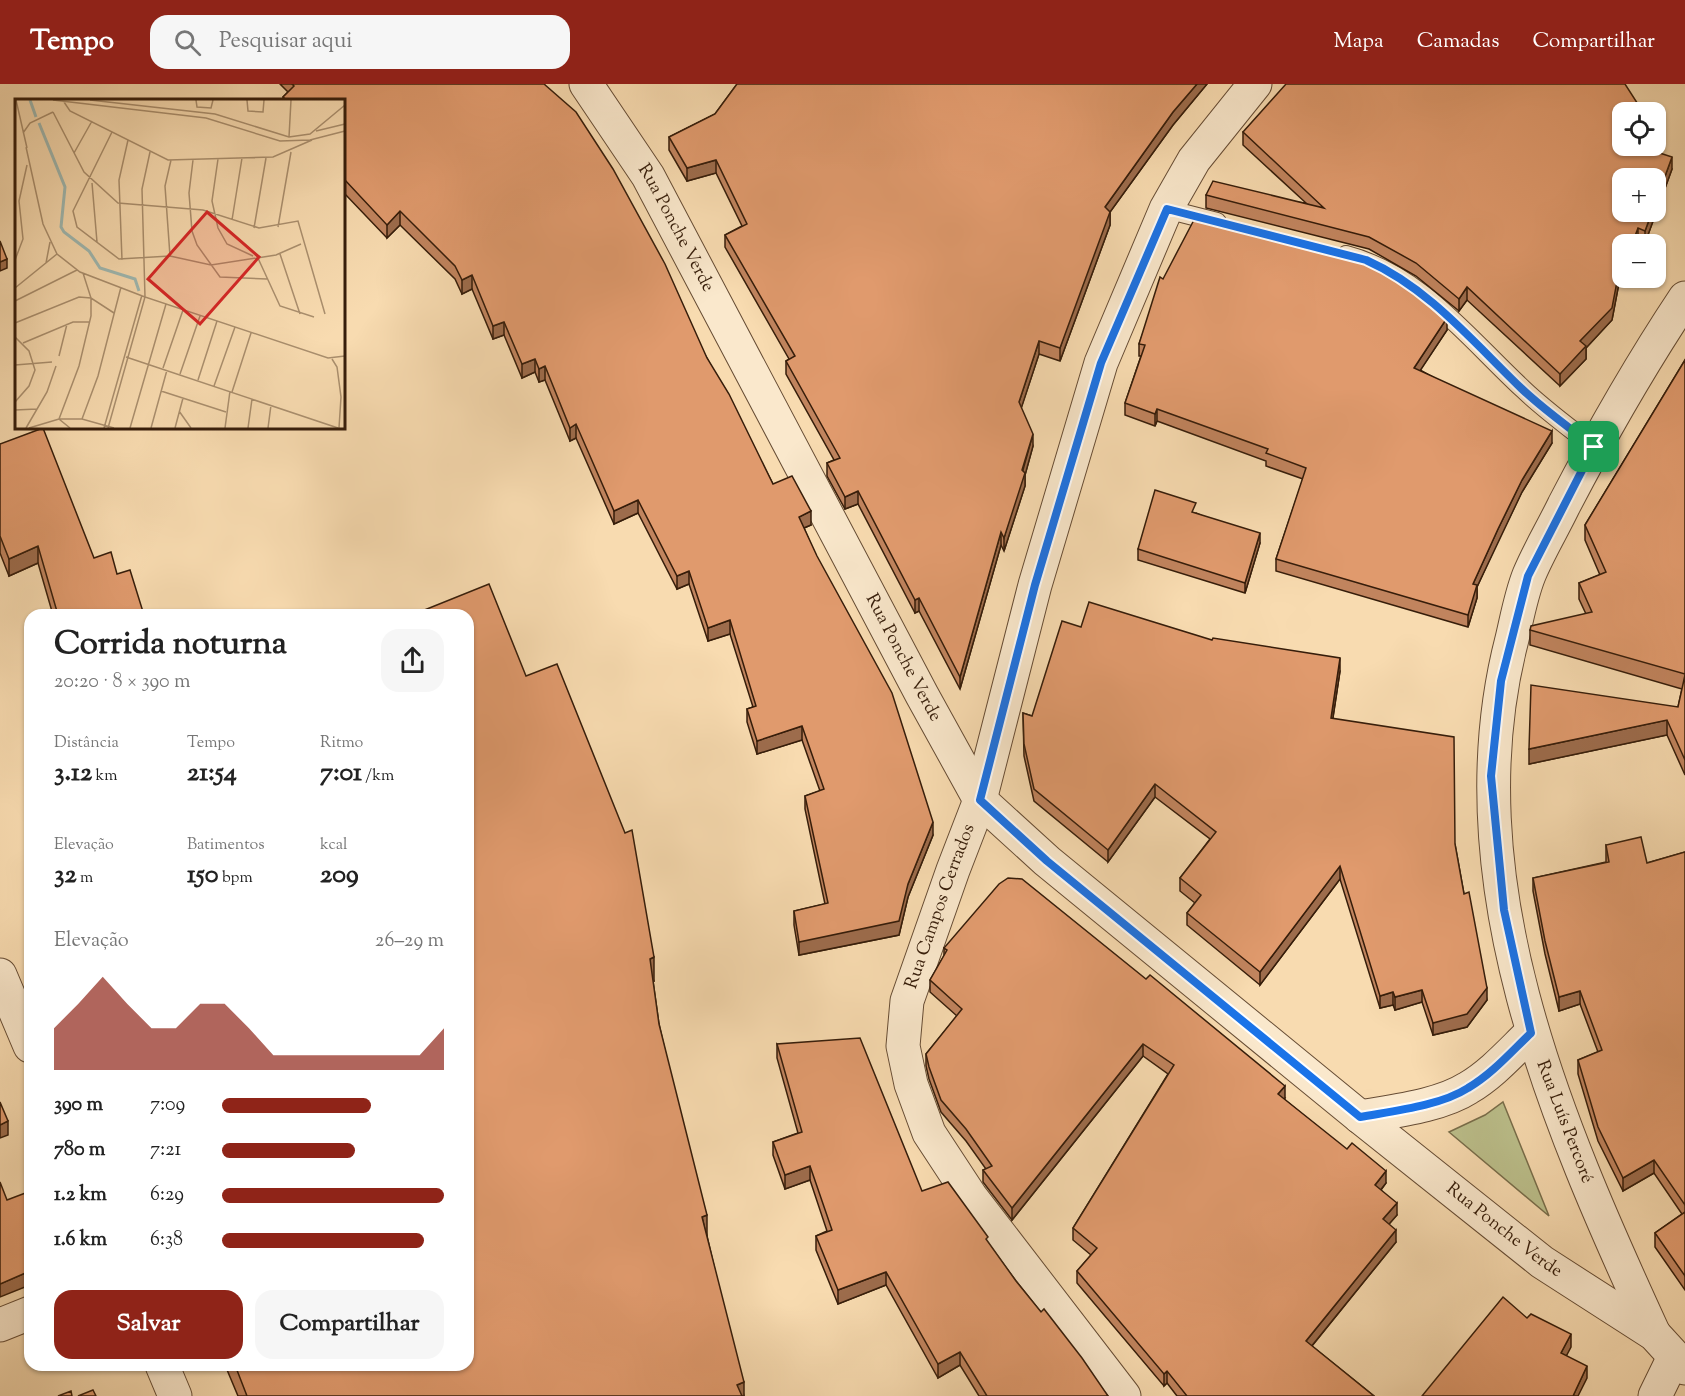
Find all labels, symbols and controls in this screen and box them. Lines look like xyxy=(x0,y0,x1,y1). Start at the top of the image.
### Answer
search box xyxy=(150,15,570,69)
text: Tempo xyxy=(30,22,114,62)
icon: search xyxy=(171,26,204,59)
text: Pesquisar aqui xyxy=(219,26,353,58)
text: Mapa xyxy=(1334,27,1384,57)
text: Camadas xyxy=(1417,27,1500,57)
text: Compartilhar xyxy=(1533,27,1655,57)
inset map xyxy=(15,99,345,429)
map controls xyxy=(1612,102,1666,288)
button: locate xyxy=(1612,102,1666,156)
street label: Rua Ponche Verde xyxy=(631,159,720,297)
button: + xyxy=(1612,168,1666,222)
button: − xyxy=(1612,234,1666,288)
pin xyxy=(1568,421,1619,472)
icon: arrive xyxy=(1577,430,1610,463)
street label: Rua Ponche Verde xyxy=(858,589,947,727)
text: Corrida noturna xyxy=(54,621,287,669)
button: share xyxy=(381,629,444,692)
text: 20:20 · 8 × 390 m xyxy=(54,668,191,697)
text: Distância xyxy=(54,732,119,755)
text: Tempo xyxy=(187,732,235,755)
text: Ritmo xyxy=(320,732,363,755)
text: 3.12 xyxy=(54,755,92,792)
text: 21:54 xyxy=(187,755,237,792)
text: 7:01 xyxy=(320,755,362,792)
text: km xyxy=(92,765,117,788)
text: /km xyxy=(362,765,394,788)
street label: Rua Campos Cerrados xyxy=(899,820,983,993)
text: Elevação xyxy=(54,834,114,857)
text: Batimentos xyxy=(187,834,265,857)
text: kcal xyxy=(320,834,348,857)
text: 32 xyxy=(54,857,77,894)
text: 150 xyxy=(187,857,219,894)
text: 209 xyxy=(320,857,359,894)
text: m xyxy=(77,867,93,890)
text: bpm xyxy=(219,867,253,890)
text: Elevação xyxy=(54,927,129,956)
text: 26–29 m xyxy=(375,927,444,956)
street label: Rua Luís Percoré xyxy=(1529,1057,1599,1187)
text: 390 m xyxy=(54,1091,103,1120)
text: 7:09 xyxy=(150,1091,185,1120)
text: 780 m xyxy=(54,1136,105,1165)
text: 7:21 xyxy=(150,1136,181,1165)
street label: Rua Ponche Verde xyxy=(1440,1177,1567,1284)
text: 1.2 km xyxy=(54,1181,107,1210)
text: 6:29 xyxy=(150,1181,184,1210)
text: 1.6 km xyxy=(54,1226,107,1255)
text: 6:38 xyxy=(150,1226,183,1255)
button: Salvar xyxy=(54,1290,243,1359)
button: Compartilhar xyxy=(255,1290,444,1359)

